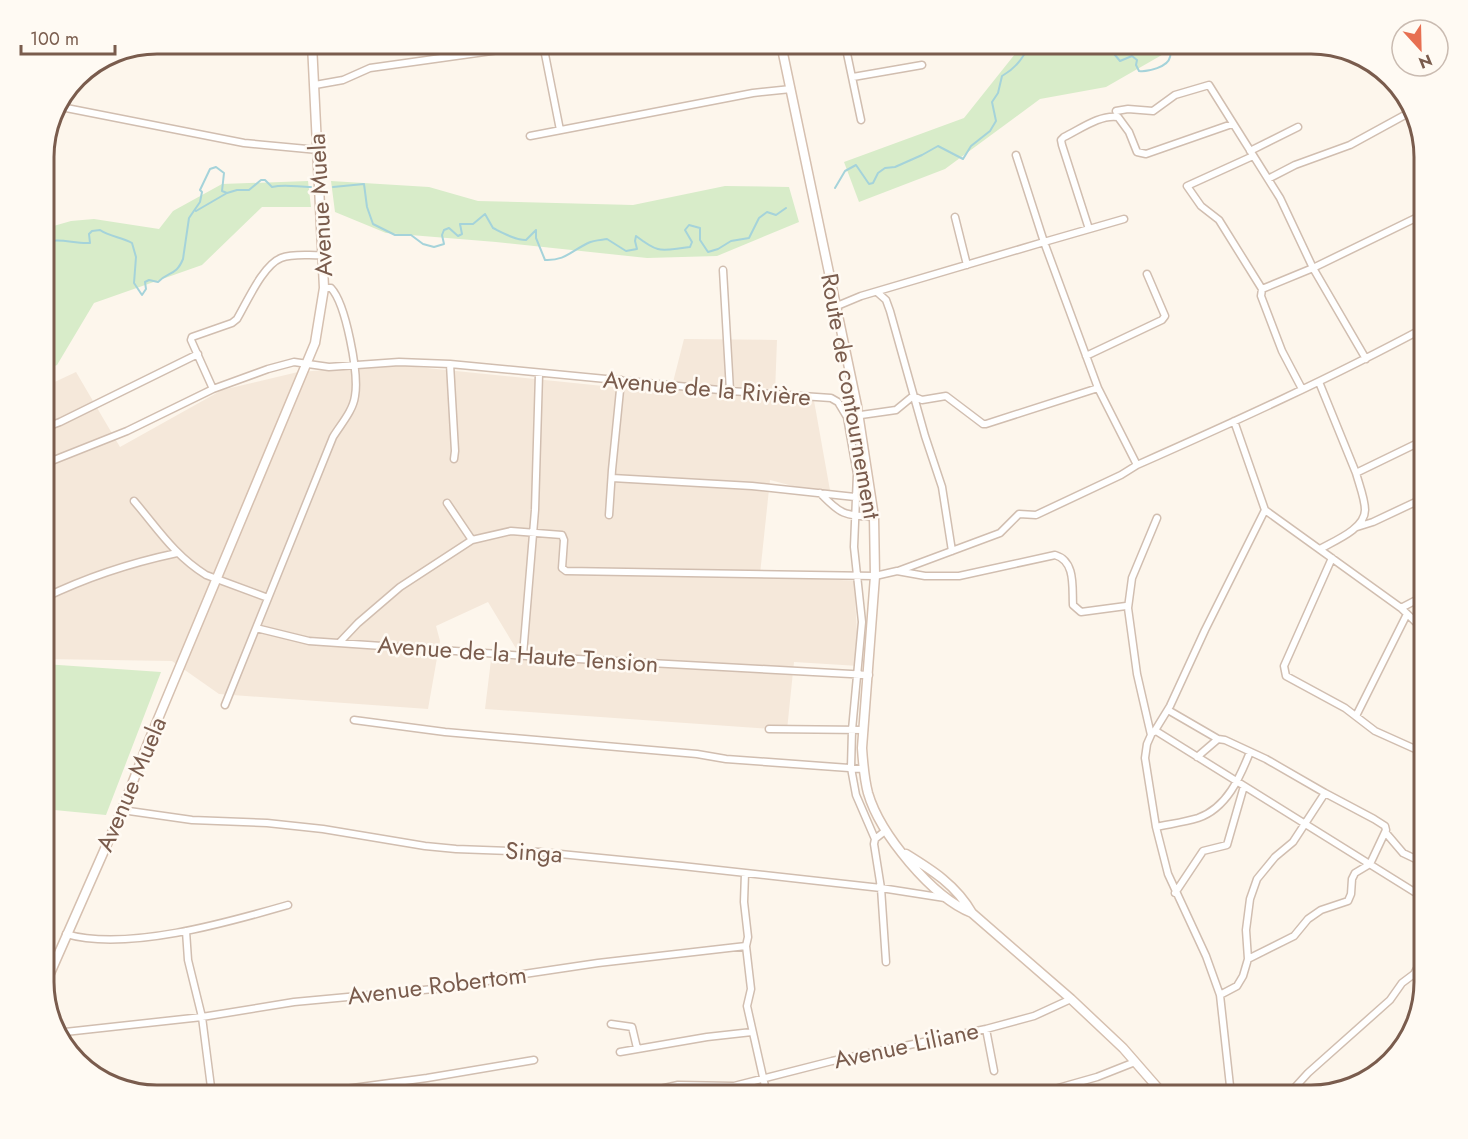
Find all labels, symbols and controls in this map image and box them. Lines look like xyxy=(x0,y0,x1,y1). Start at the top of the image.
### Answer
scale bar xyxy=(21,18,116,56)
north arrow xyxy=(1390,18,1450,78)
text: 100 m xyxy=(30,26,79,52)
text: N xyxy=(1415,48,1436,74)
street label: Avenue Muela xyxy=(299,132,341,278)
street label: Route de contournement xyxy=(812,270,890,522)
street label: Avenue de la Rivière xyxy=(602,361,812,415)
street label: Avenue de la Haute Tension xyxy=(376,627,660,681)
street label: Avenue Muela xyxy=(87,711,175,857)
street label: Singa xyxy=(504,833,564,871)
street label: Avenue Robertom xyxy=(345,957,529,1013)
street label: Avenue Liliane xyxy=(830,1013,982,1077)

